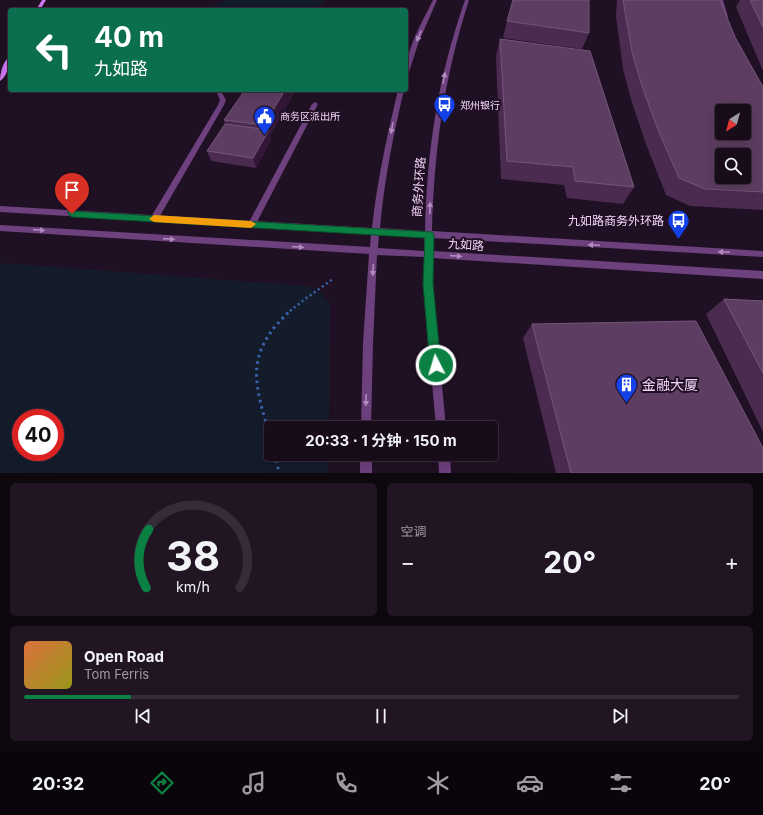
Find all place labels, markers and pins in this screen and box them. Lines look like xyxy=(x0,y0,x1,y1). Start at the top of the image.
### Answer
bus stop icon: 郑州银行 xyxy=(431,92,457,125)
place label: 郑州银行 xyxy=(460,99,500,111)
public building icon: 商务区派出所 xyxy=(251,103,277,136)
place label: 商务区派出所 xyxy=(280,110,340,122)
pin xyxy=(55,173,89,214)
bus stop icon: 九如路商务外环路 xyxy=(666,208,692,241)
place label: 九如路商务外环路 xyxy=(568,213,664,228)
building icon: 金融大厦 xyxy=(613,372,639,405)
place label: 金融大厦 xyxy=(642,376,698,393)

